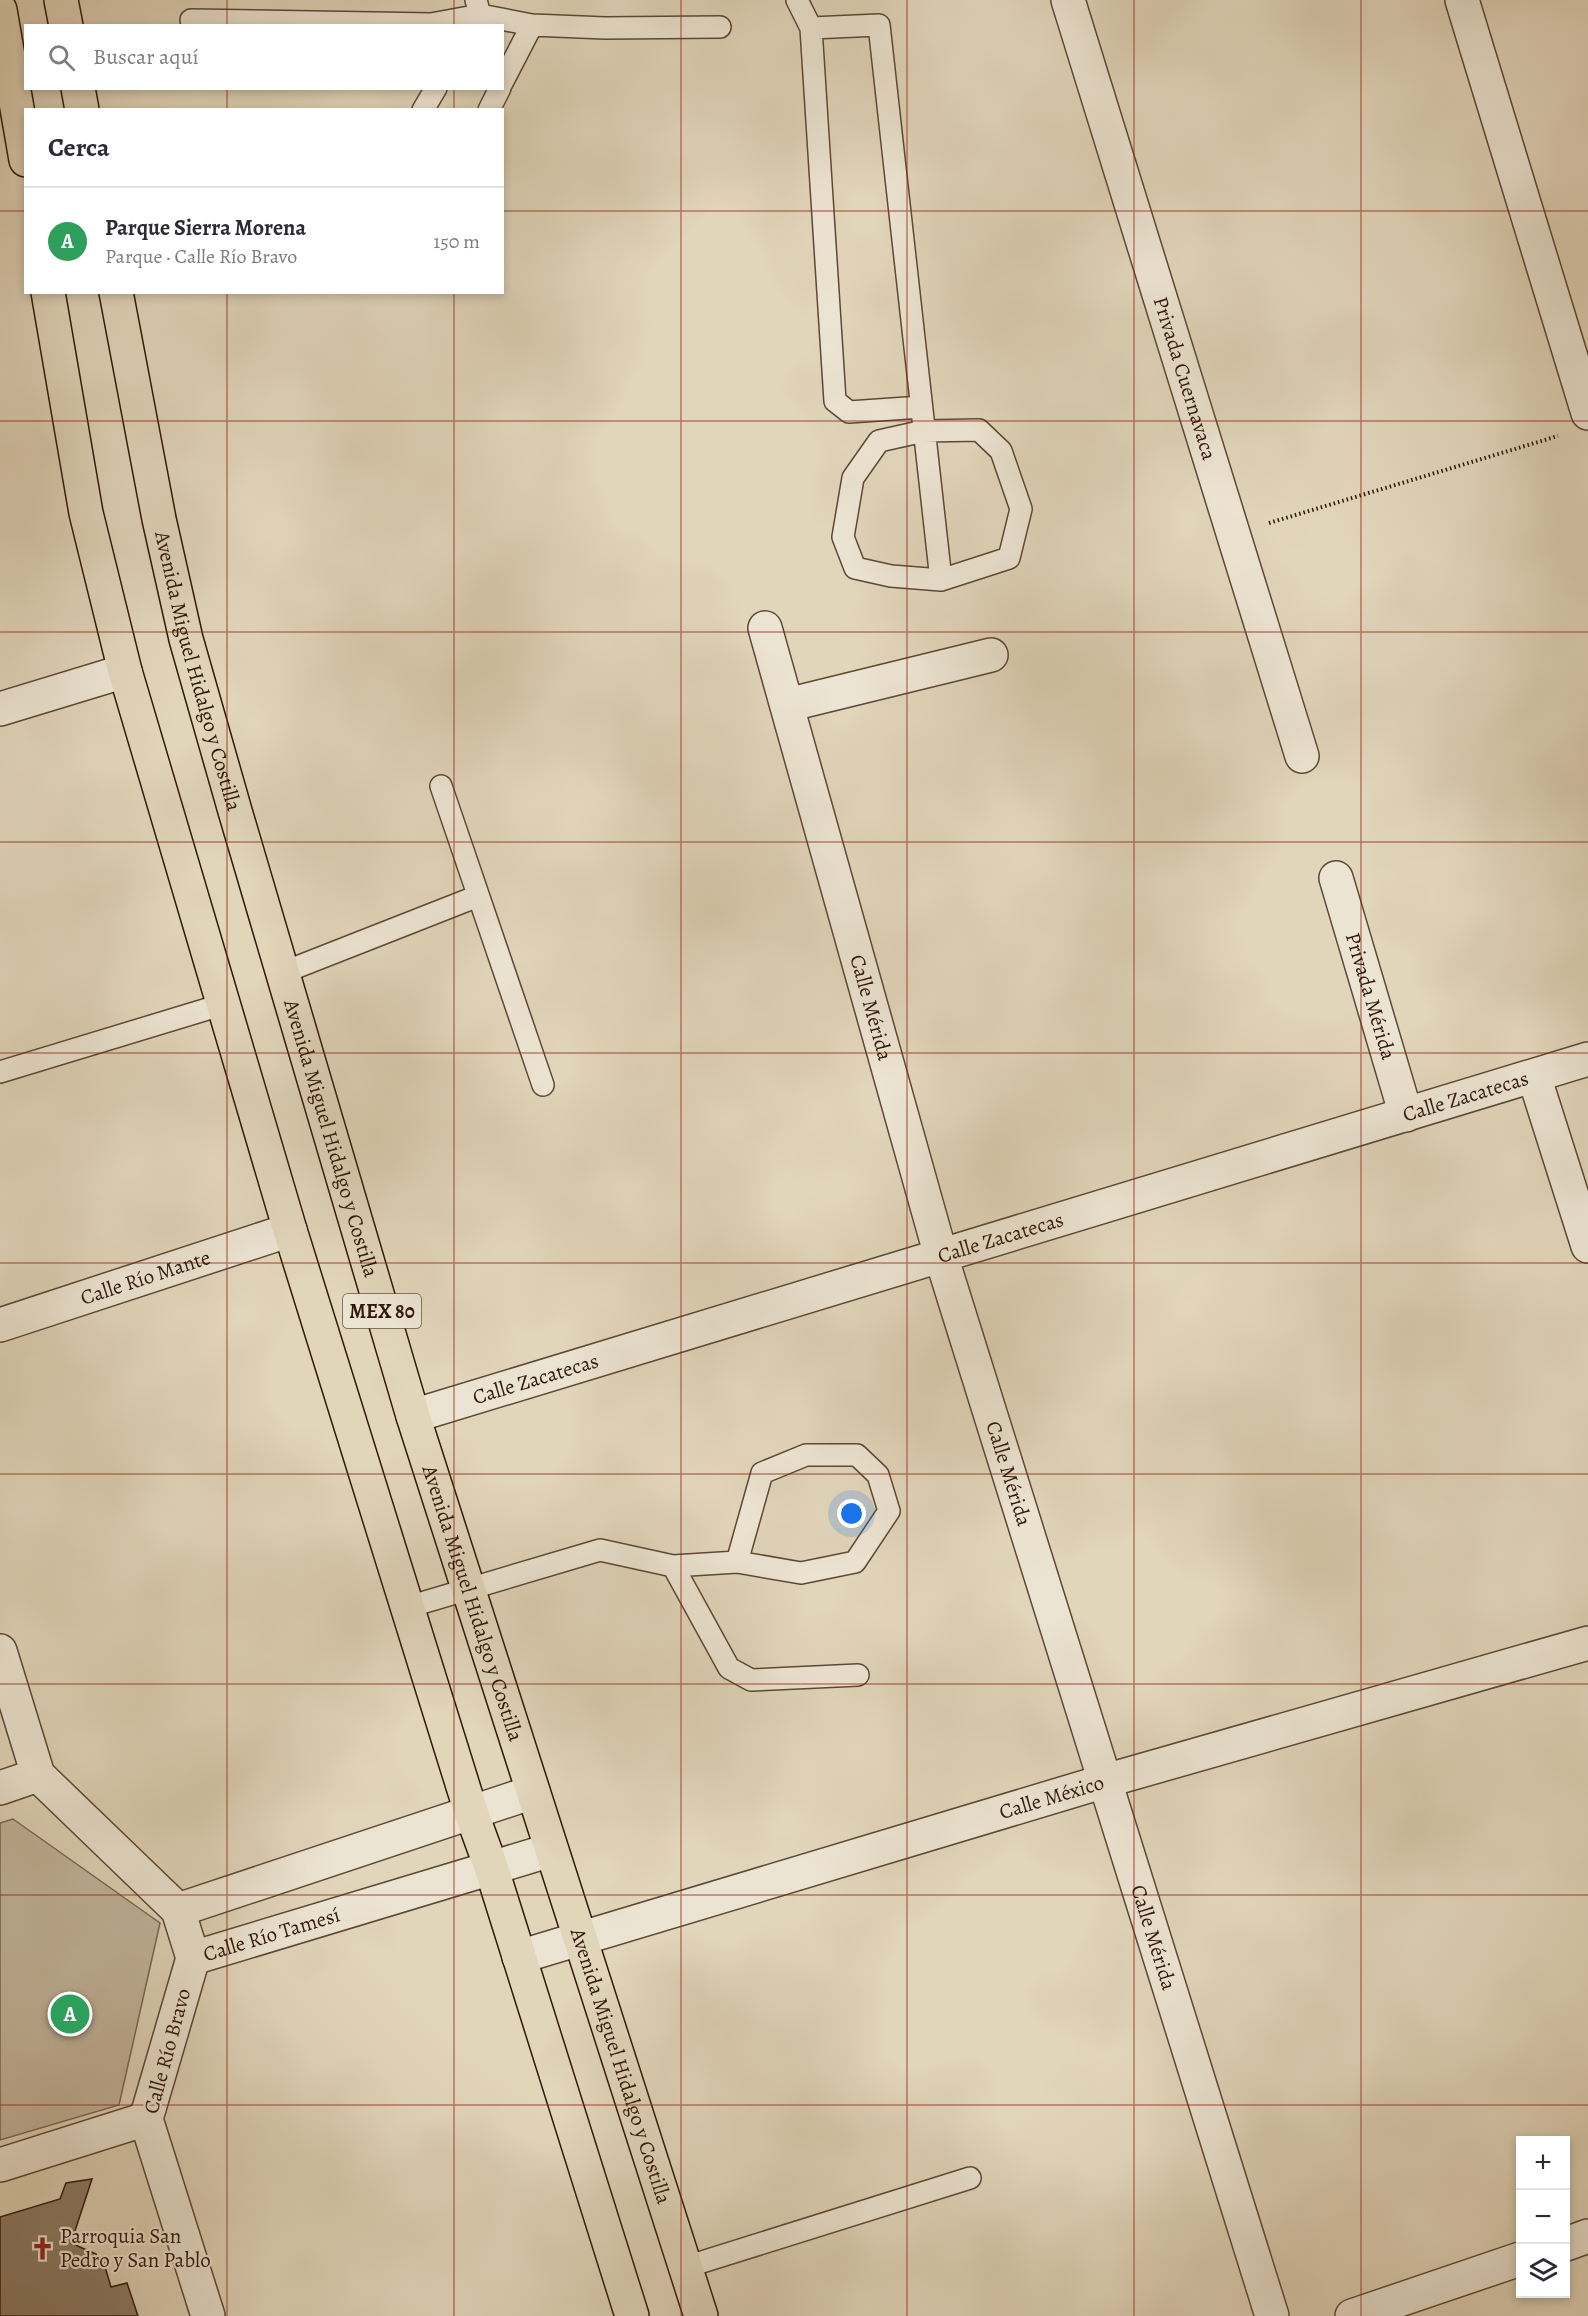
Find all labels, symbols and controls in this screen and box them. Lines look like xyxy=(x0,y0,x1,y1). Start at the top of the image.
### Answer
search box xyxy=(24,24,504,90)
icon: search xyxy=(45,41,78,74)
text: Buscar aquí xyxy=(93,42,199,72)
text: Cerca xyxy=(48,130,110,165)
text: Parque Sierra Morena xyxy=(105,213,306,243)
text: A xyxy=(61,228,74,255)
text: 150 m xyxy=(433,228,480,255)
text: Parque · Calle Río Bravo xyxy=(105,243,297,270)
street label: Privada Cuernavaca xyxy=(1147,293,1224,464)
street label: Avenida Miguel Hidalgo y Costilla xyxy=(148,527,248,814)
street label: Privada Mérida xyxy=(1339,929,1403,1063)
street label: Calle Mérida xyxy=(843,951,900,1064)
street label: Avenida Miguel Hidalgo y Costilla xyxy=(277,995,385,1281)
street label: Calle Zacatecas xyxy=(1399,1064,1532,1129)
street label: Calle Zacatecas xyxy=(934,1205,1067,1270)
street label: Calle Río Mante xyxy=(77,1243,214,1312)
road number: MEX 80 xyxy=(343,1294,421,1328)
street label: Calle Zacatecas xyxy=(469,1346,602,1411)
street label: Calle Mérida xyxy=(979,1417,1039,1530)
street label: Avenida Miguel Hidalgo y Costilla xyxy=(415,1461,530,1745)
your location xyxy=(837,1499,866,1528)
street label: Calle México xyxy=(996,1768,1107,1826)
street label: Calle Mérida xyxy=(1124,1881,1183,1994)
street label: Calle Río Tamesí xyxy=(200,1900,343,1968)
street label: Avenida Miguel Hidalgo y Costilla xyxy=(563,1924,678,2208)
street label: Calle Río Bravo xyxy=(137,1985,197,2117)
pin: A xyxy=(50,1992,90,2036)
map controls xyxy=(1516,2136,1570,2298)
button: + xyxy=(1516,2136,1570,2190)
button: − xyxy=(1516,2190,1570,2244)
place label: Parroquia San Pedro y San Pablo xyxy=(60,2222,211,2274)
church icon: Parroquia San Pedro y San Pablo xyxy=(29,2235,55,2261)
button: layers xyxy=(1516,2244,1570,2298)

